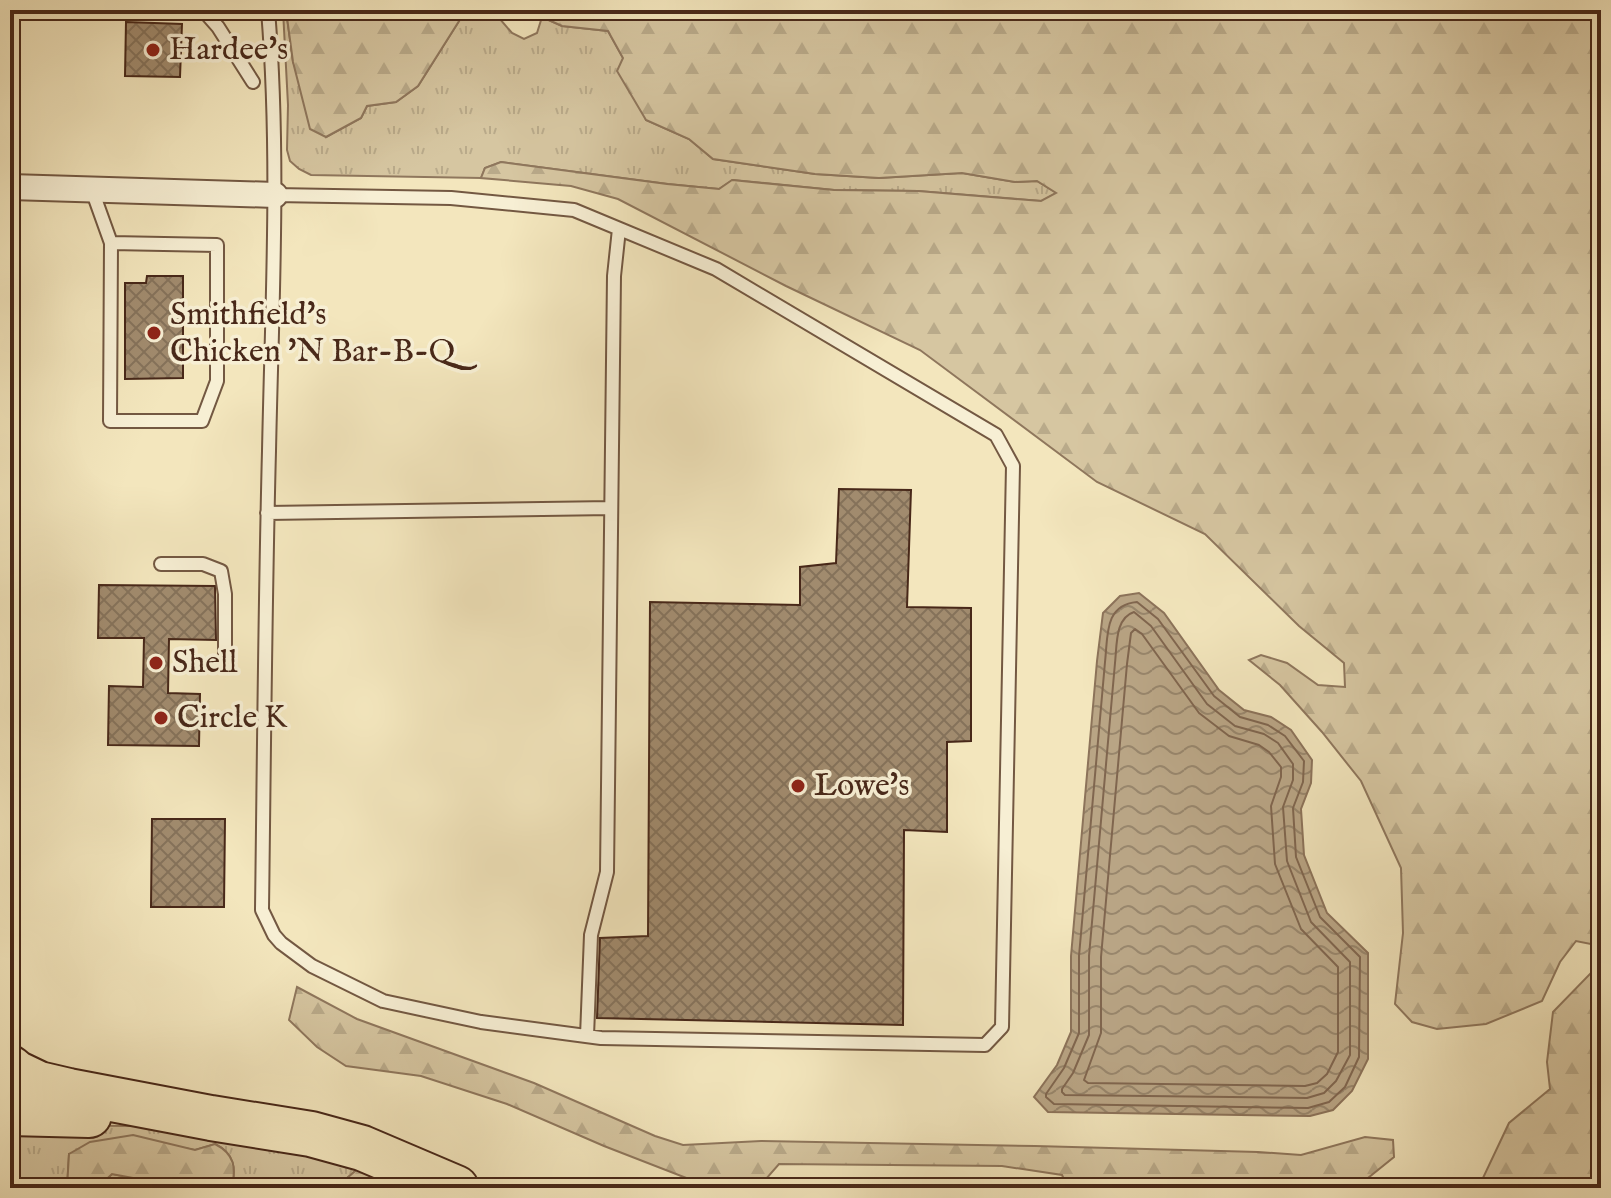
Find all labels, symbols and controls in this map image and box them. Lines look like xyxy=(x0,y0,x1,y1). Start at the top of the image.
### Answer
place label: Hardee's xyxy=(169,30,288,71)
marker: Hardee's xyxy=(144,41,162,59)
place label: Smithfield's Chicken 'N Bar-B-Q xyxy=(170,295,478,373)
marker: Smithfield's Chicken 'N Bar-B-Q xyxy=(145,324,163,342)
place label: Shell xyxy=(172,643,238,684)
marker: Shell xyxy=(147,654,165,672)
place label: Circle K xyxy=(177,698,288,739)
marker: Circle K xyxy=(152,709,170,727)
place label: Lowe's xyxy=(814,766,909,807)
marker: Lowe's xyxy=(789,777,807,795)

